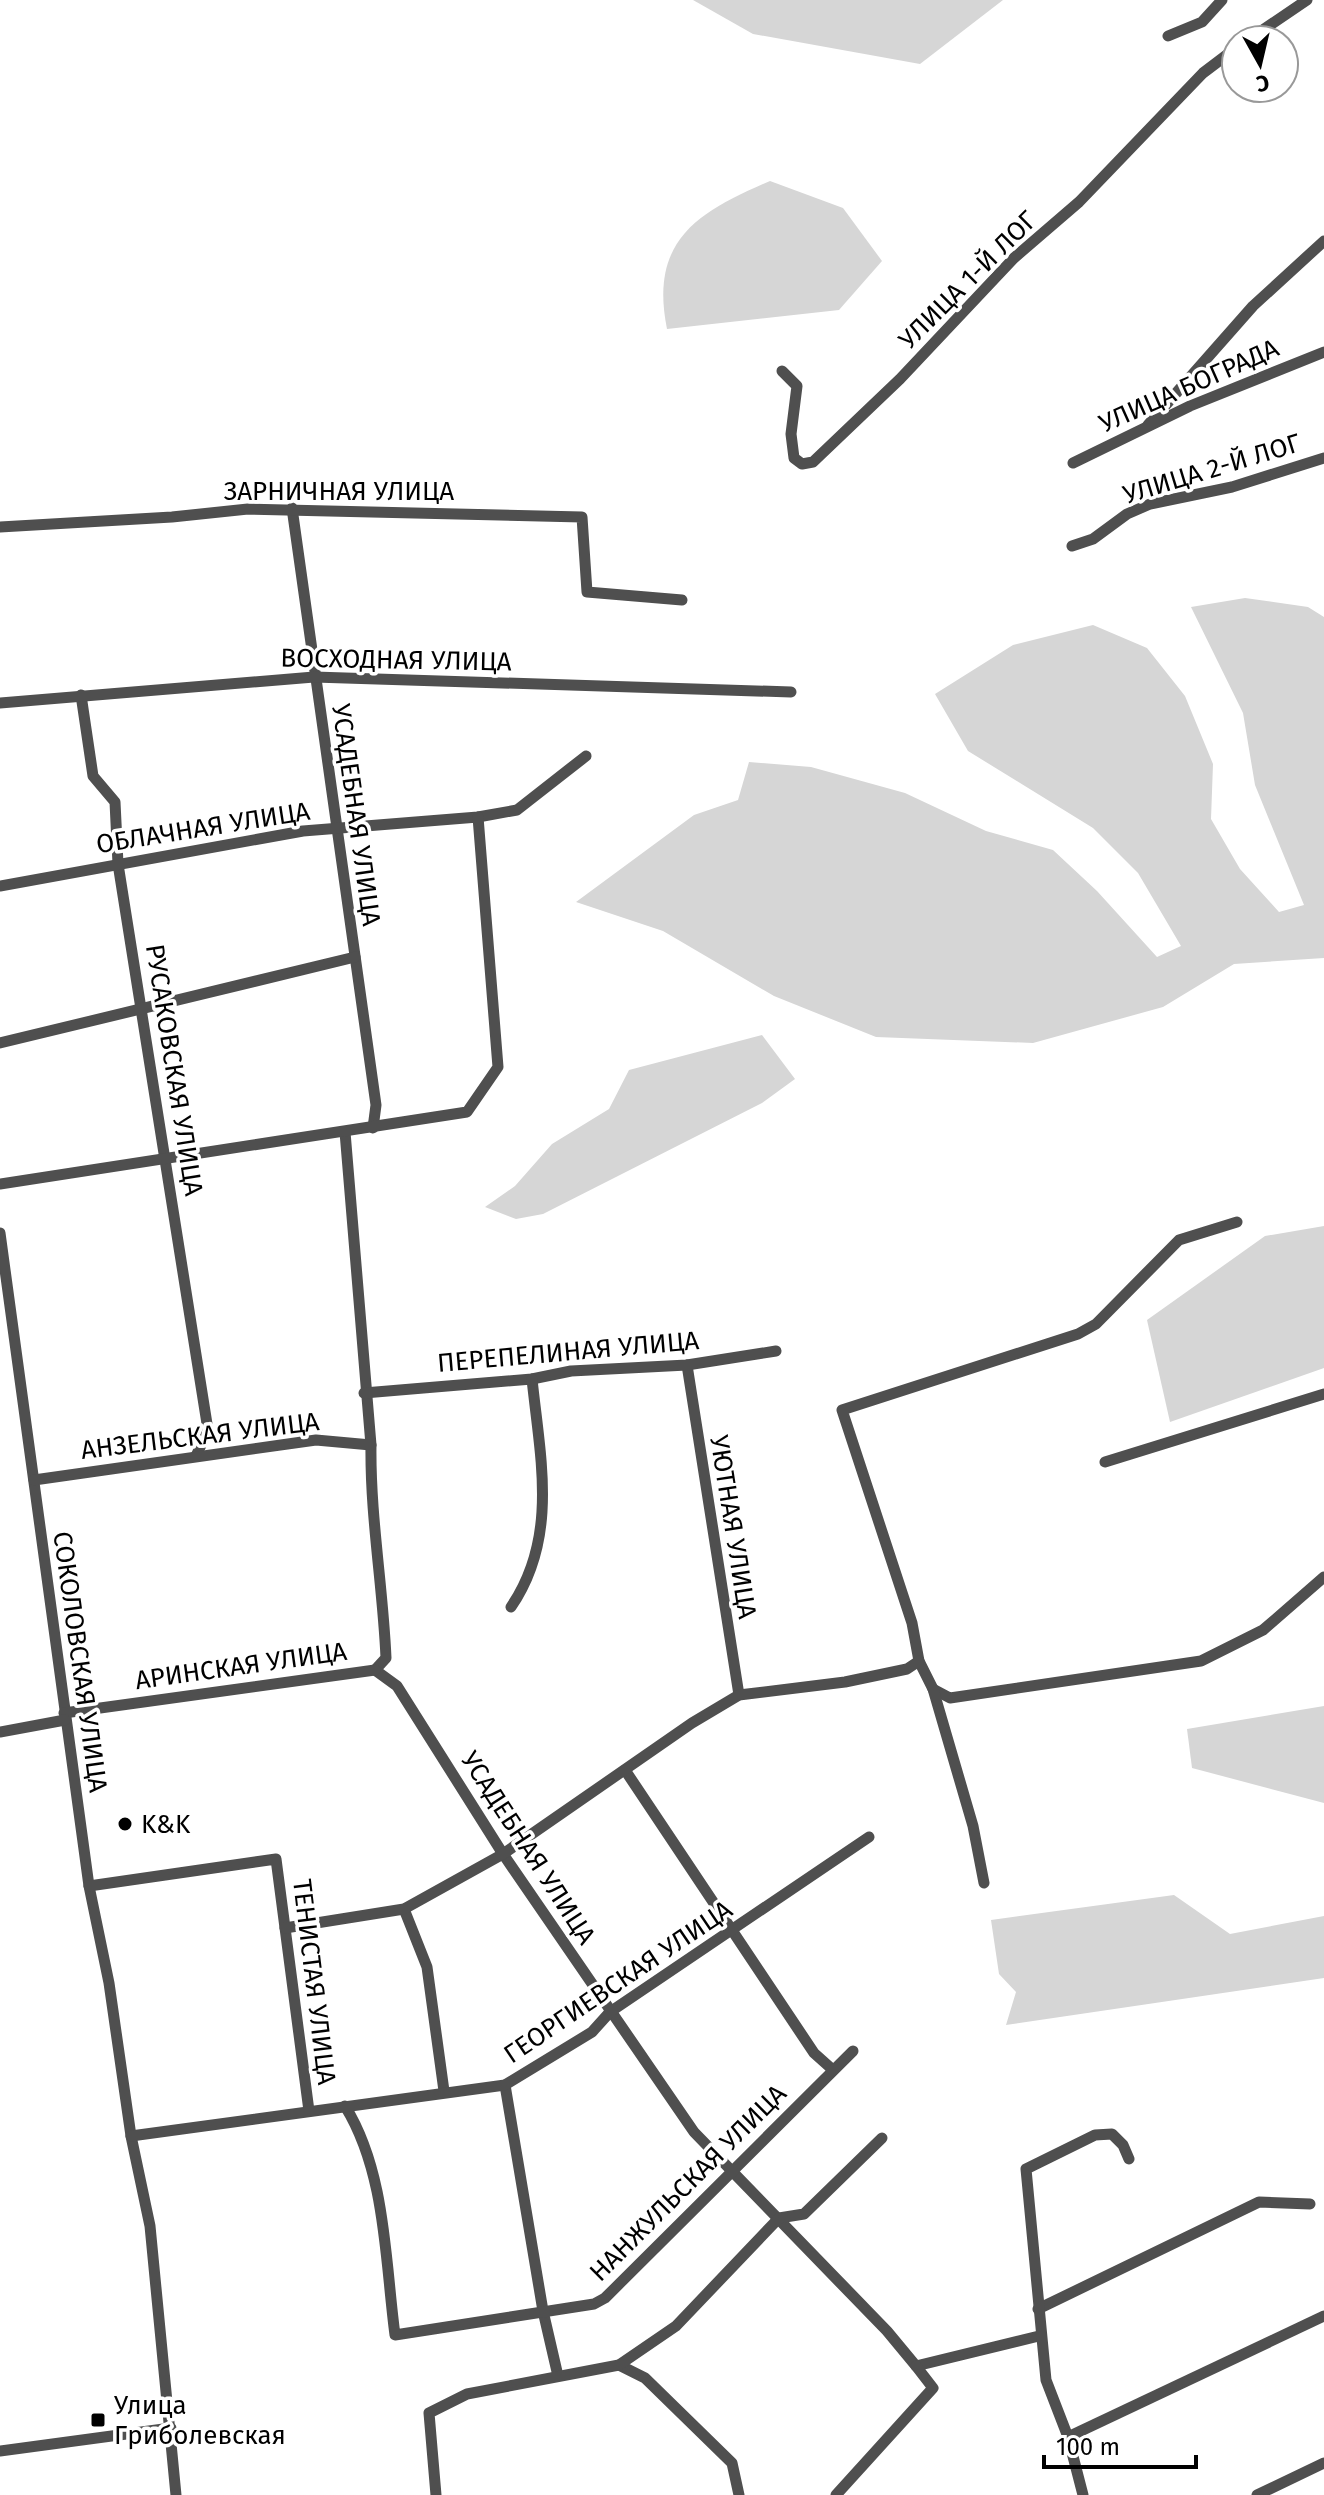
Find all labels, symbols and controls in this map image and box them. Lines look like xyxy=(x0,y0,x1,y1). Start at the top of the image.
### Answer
north arrow xyxy=(1220,24,1300,104)
text: С xyxy=(1254,69,1271,98)
street label: УЛИЦА 1-Й ЛОГ xyxy=(893,205,1043,355)
street label: УЛИЦА БОГРАДА xyxy=(1095,333,1284,439)
street label: УЛИЦА 2-Й ЛОГ xyxy=(1120,427,1304,511)
street label: ЗАРНИЧНАЯ УЛИЦА xyxy=(224,476,454,507)
street label: ВОСХОДНАЯ УЛИЦА xyxy=(280,642,512,678)
street label: УСАДЕБНАЯ УЛИЦА xyxy=(325,702,387,928)
street label: ОБЛАЧНАЯ УЛИЦА xyxy=(94,796,312,860)
street label: РУСАКОВСКАЯ УЛИЦА xyxy=(139,942,209,1198)
street label: ПЕРЕПЕЛИНАЯ УЛИЦА xyxy=(436,1325,700,1379)
street label: АНЗЕЛЬСКАЯ УЛИЦА xyxy=(79,1406,321,1466)
street label: УЮТНАЯ УЛИЦА xyxy=(703,1433,763,1621)
street label: СОКОЛОВСКАЯ УЛИЦА xyxy=(46,1529,114,1795)
street label: АРИНСКАЯ УЛИЦА xyxy=(133,1636,349,1696)
street label: УСАДЕБНАЯ УЛИЦА xyxy=(454,1746,602,1950)
place label: K&K xyxy=(141,1809,191,1840)
marker: K&K xyxy=(116,1815,134,1833)
street label: ТЕНИСТАЯ УЛИЦА xyxy=(286,1877,342,2087)
street label: ГЕОРГИЕВСКАЯ УЛИЦА xyxy=(498,1894,738,2070)
street label: НАНЖУЛЬСКАЯ УЛИЦА xyxy=(583,2078,793,2288)
place label: Улица Гриболевская xyxy=(114,2390,286,2451)
marker: Улица Гриболевская xyxy=(89,2411,107,2429)
scale bar xyxy=(1044,2419,1196,2469)
text: 100 m xyxy=(1056,2433,1120,2461)

